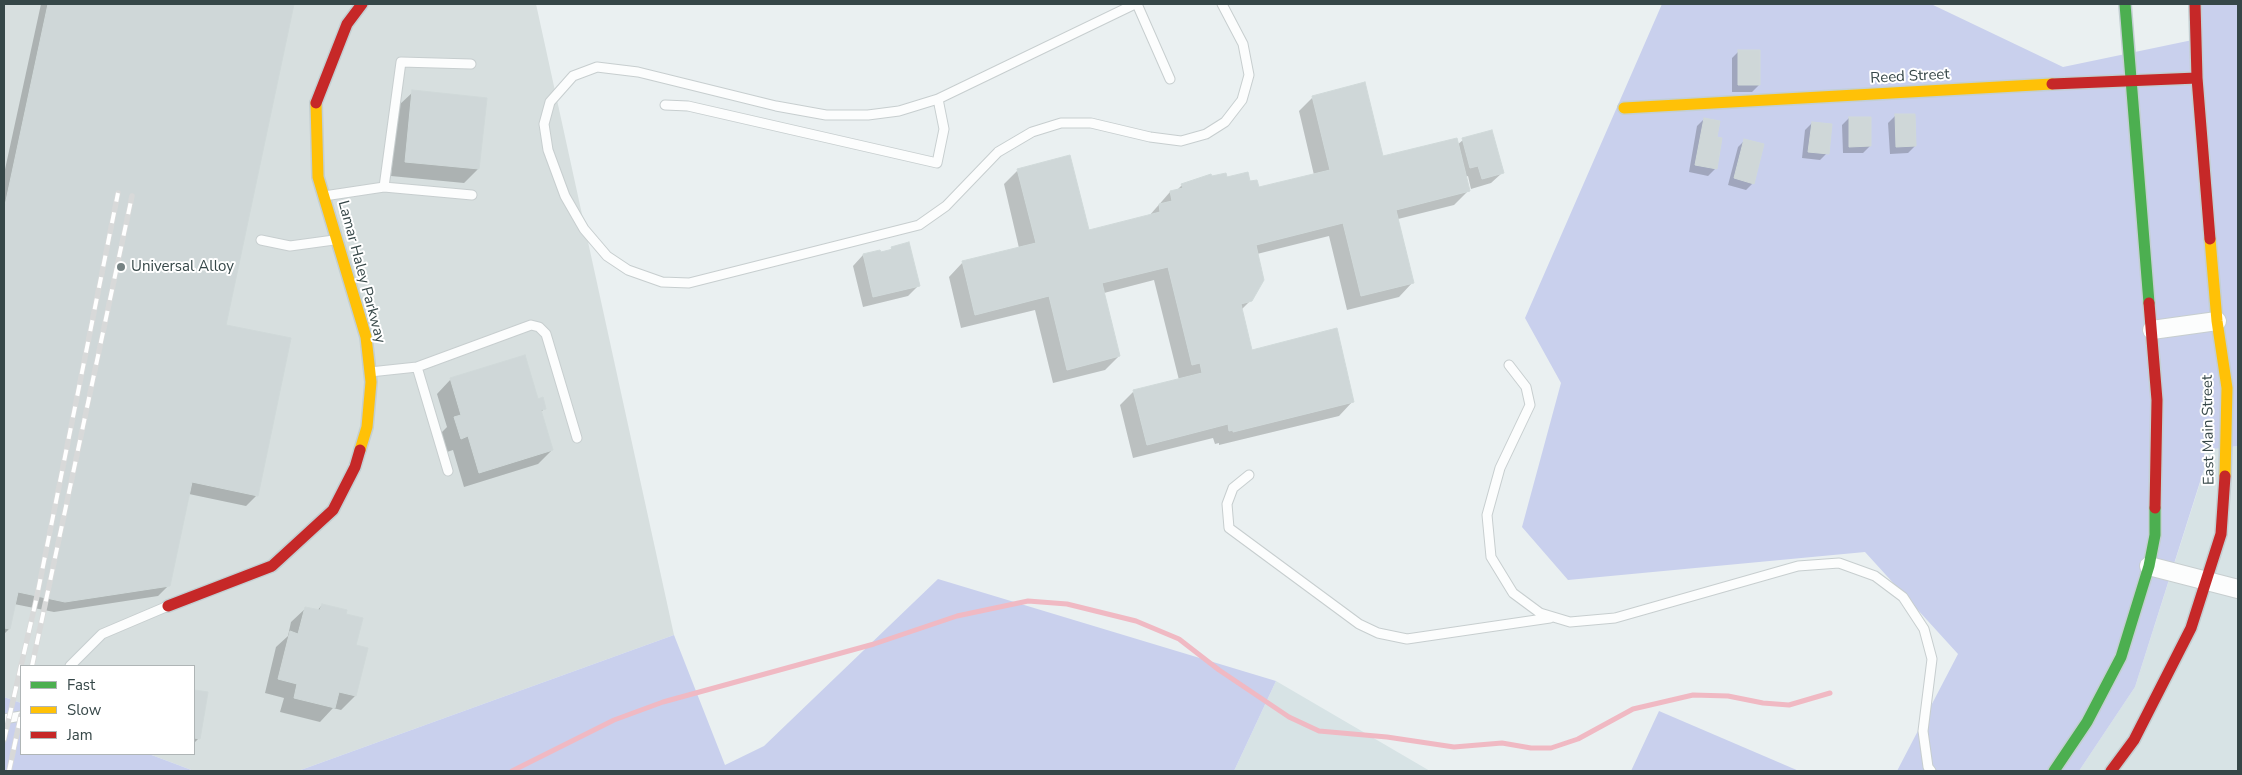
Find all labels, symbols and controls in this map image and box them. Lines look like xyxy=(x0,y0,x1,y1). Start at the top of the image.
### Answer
street label: Reed Street xyxy=(1870,66,1950,88)
street label: Lamar Haley Parkway xyxy=(333,199,389,345)
place label: Universal Alloy xyxy=(131,258,234,276)
marker: Universal Alloy xyxy=(115,261,127,273)
street label: East Main Street xyxy=(2199,375,2219,485)
legend xyxy=(20,665,195,755)
text: Fast xyxy=(67,675,95,695)
text: Slow xyxy=(67,700,101,720)
text: Jam xyxy=(67,725,93,745)

